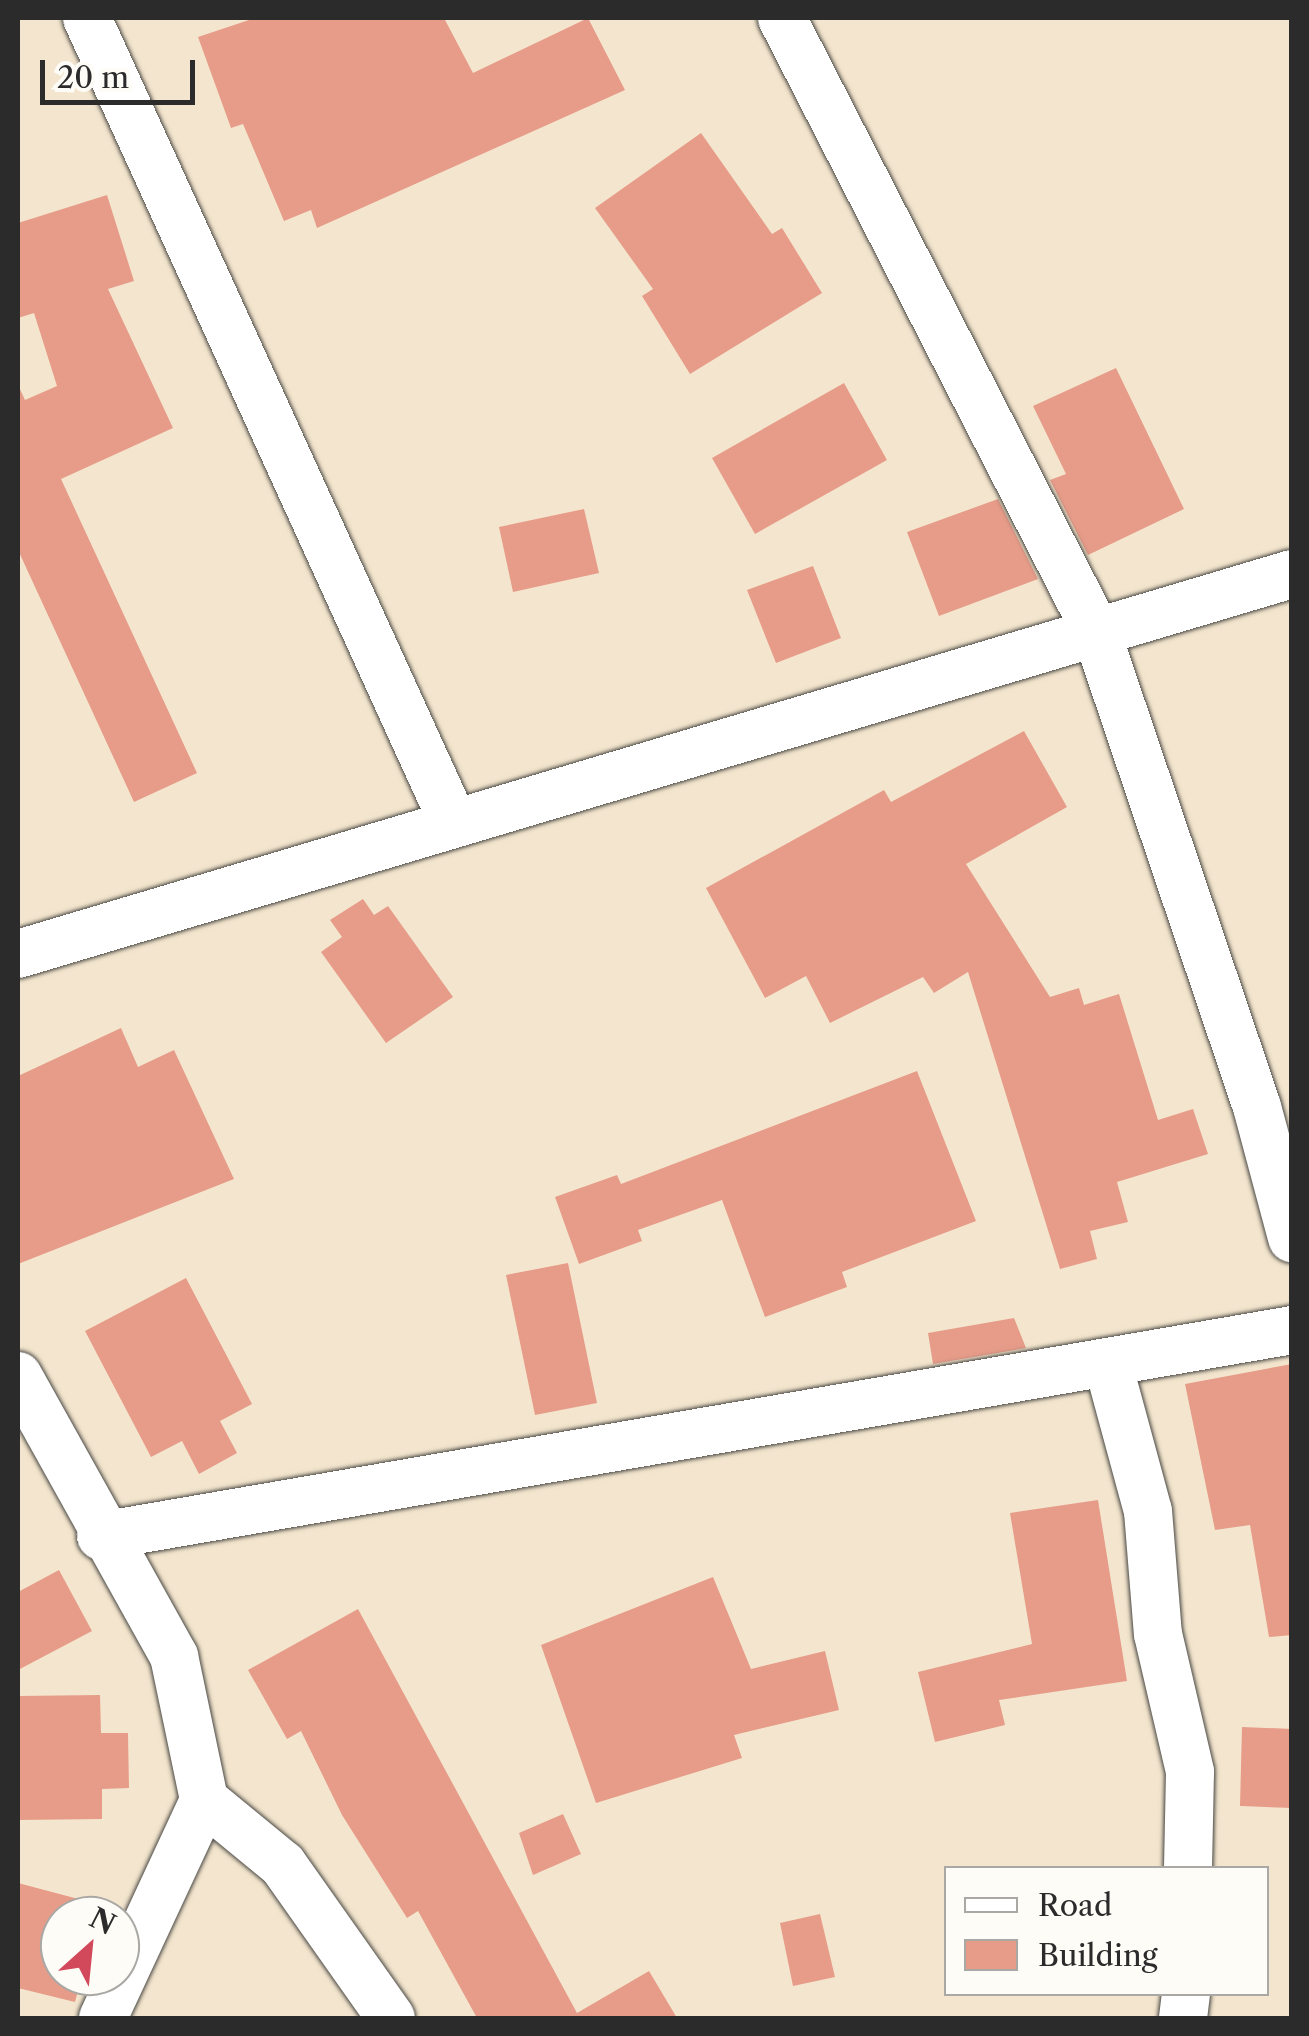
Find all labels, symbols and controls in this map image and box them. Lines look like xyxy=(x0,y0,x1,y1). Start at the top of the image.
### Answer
scale bar xyxy=(45,40,200,102)
text: 20 m xyxy=(57,59,129,96)
legend xyxy=(944,1866,1269,1996)
text: Road xyxy=(1038,1887,1112,1924)
north arrow xyxy=(40,1896,140,1996)
text: N xyxy=(84,1900,121,1942)
text: Building xyxy=(1038,1937,1158,1974)

